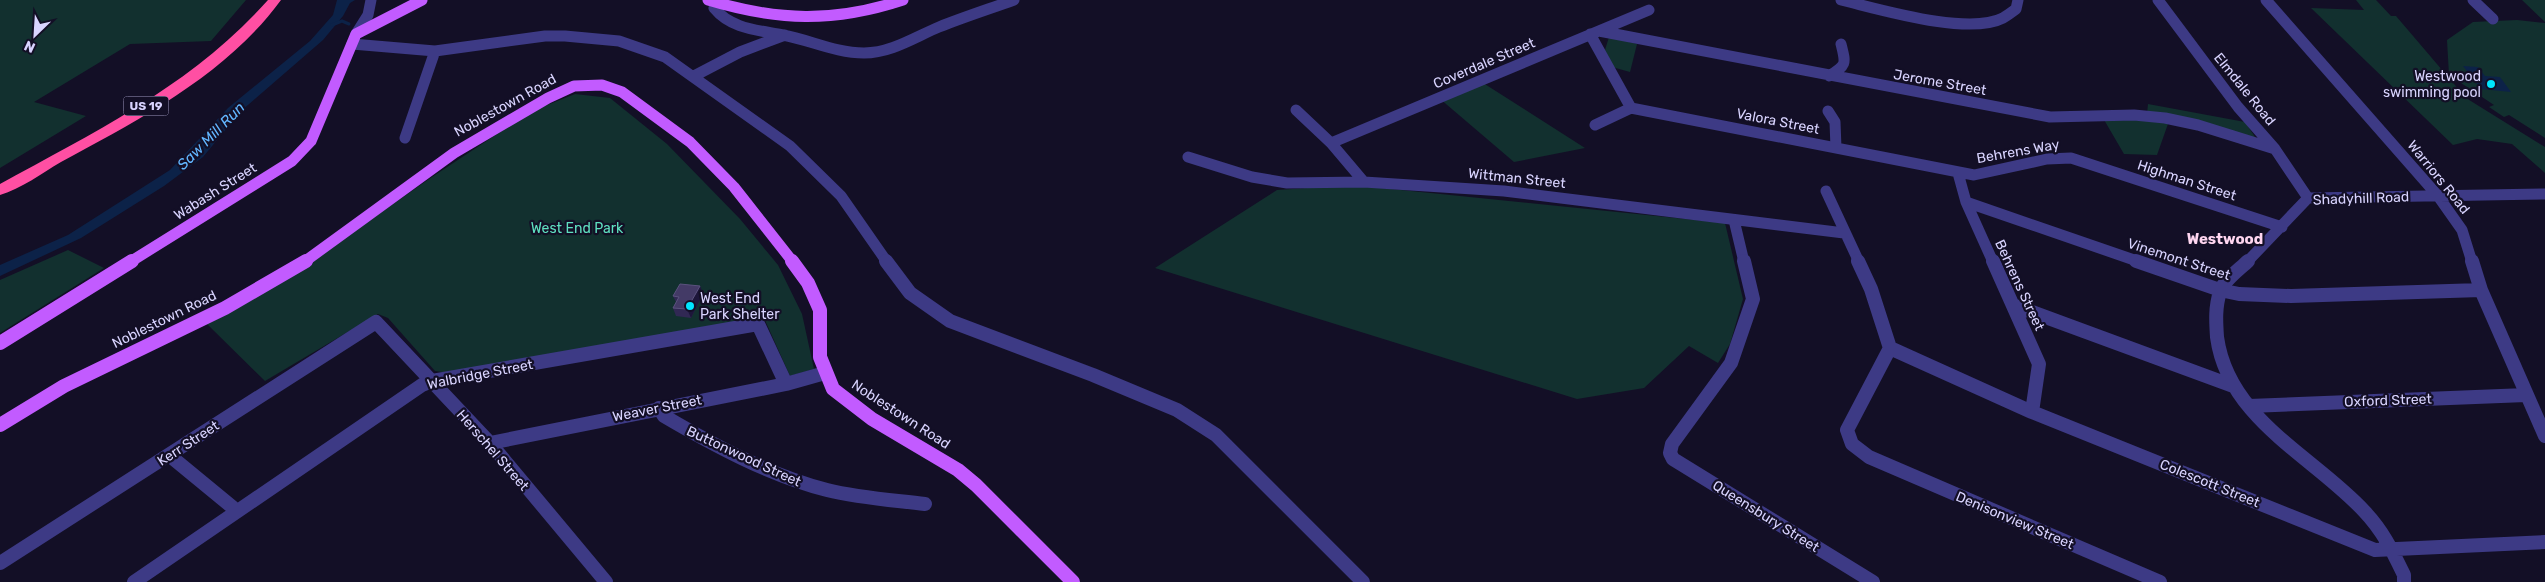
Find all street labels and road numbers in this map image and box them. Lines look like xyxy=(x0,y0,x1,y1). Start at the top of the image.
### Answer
street label: Coverdale Street xyxy=(1431,34,1538,93)
street label: Elmdale Road xyxy=(2210,50,2279,129)
street label: Jerome Street xyxy=(1892,66,1988,99)
street label: Noblestown Road xyxy=(451,70,559,141)
road number: US 19 xyxy=(124,96,168,115)
street label: Valora Street xyxy=(1735,105,1821,138)
street label: Behrens Way xyxy=(1975,136,2061,167)
street label: Warriors Road xyxy=(2404,137,2473,218)
street label: Highman Street xyxy=(2135,157,2239,205)
street label: Wabash Street xyxy=(171,159,260,224)
street label: Wittman Street xyxy=(1467,165,1567,192)
street label: Shadyhill Road xyxy=(2313,188,2409,209)
street label: Vinemont Street xyxy=(2125,235,2233,284)
street label: Behrens Street xyxy=(1991,237,2048,334)
street label: Noblestown Road xyxy=(109,287,219,352)
street label: Walbridge Street xyxy=(426,356,535,393)
street label: Noblestown Road xyxy=(848,376,953,453)
street label: Oxford Street xyxy=(2344,390,2433,411)
street label: Weaver Street xyxy=(611,391,704,425)
street label: Herschel Street xyxy=(453,406,533,495)
street label: Kerr Street xyxy=(154,417,223,470)
street label: Buttonwood Street xyxy=(684,422,804,491)
street label: Colescott Street xyxy=(2157,456,2263,511)
street label: Queensbury Street xyxy=(1709,477,1823,556)
street label: Denisonview Street xyxy=(1953,488,2077,553)

